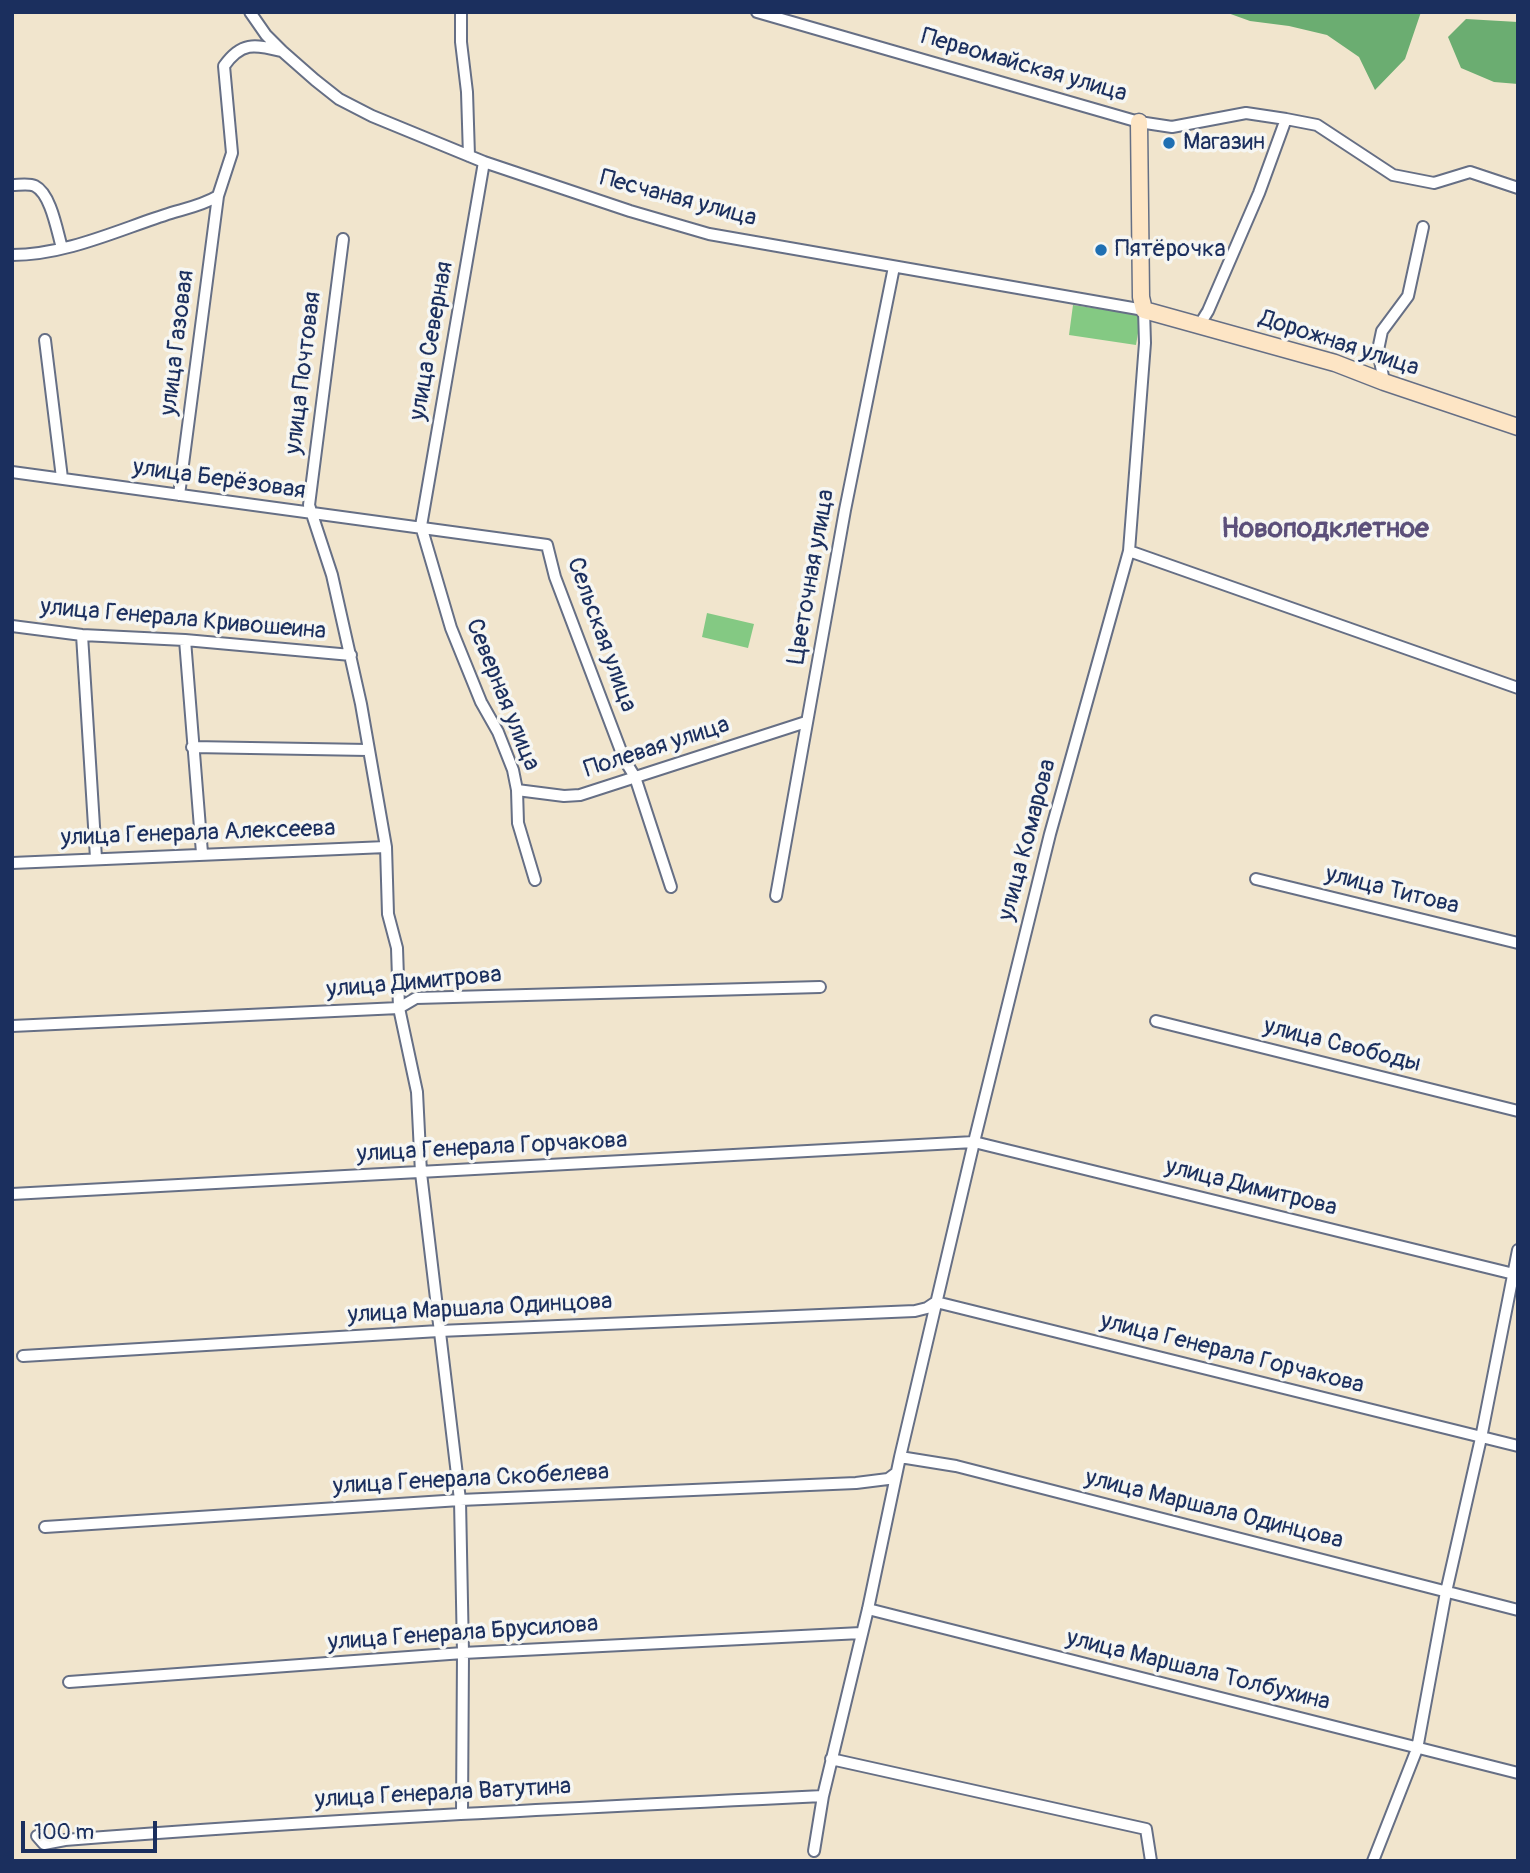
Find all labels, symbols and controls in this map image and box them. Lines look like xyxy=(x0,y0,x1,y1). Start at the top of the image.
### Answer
street label: Первомайская улица xyxy=(918,23,1130,109)
place label: Магазин xyxy=(1183,129,1265,157)
marker: Магазин xyxy=(1161,135,1177,151)
street label: Песчаная улица xyxy=(596,164,760,234)
place label: Пятёрочка xyxy=(1115,236,1226,264)
marker: Пятёрочка xyxy=(1093,242,1109,258)
street label: улица Северная xyxy=(404,259,460,423)
street label: улица Газовая xyxy=(155,269,201,417)
street label: улица Почтовая xyxy=(280,290,328,456)
street label: Дорожная улица xyxy=(1255,305,1423,383)
street label: улица Берёзовая xyxy=(131,454,307,506)
street label: Цветочная улица xyxy=(782,487,842,667)
district label: Новоподклетное xyxy=(1221,513,1429,547)
street label: Сельская улица xyxy=(560,554,642,716)
street label: улица Генерала Кривошеина xyxy=(39,593,327,647)
street label: Северная улица xyxy=(458,615,546,775)
street label: Полевая улица xyxy=(581,711,733,785)
street label: улица Комарова xyxy=(993,756,1063,924)
street label: улица Генерала Алексеева xyxy=(60,815,336,853)
street label: улица Титова xyxy=(1322,860,1462,922)
street label: улица Димитрова xyxy=(325,961,503,1005)
street label: улица Свободы xyxy=(1260,1013,1424,1079)
street label: улица Генерала Горчакова xyxy=(356,1127,628,1169)
street label: улица Димитрова xyxy=(1162,1153,1340,1223)
street label: улица Маршала Одинцова xyxy=(347,1288,613,1330)
street label: улица Генерала Горчакова xyxy=(1097,1307,1367,1401)
street label: улица Генерала Скобелева xyxy=(332,1458,610,1502)
street label: улица Маршала Одинцова xyxy=(1082,1464,1346,1556)
street label: улица Генерала Брусилова xyxy=(327,1610,599,1658)
street label: улица Маршала Толбухина xyxy=(1063,1624,1333,1718)
street label: улица Генерала Ватутина xyxy=(314,1773,572,1815)
scale bar xyxy=(24,1806,161,1850)
text: 100 m xyxy=(34,1819,94,1846)

